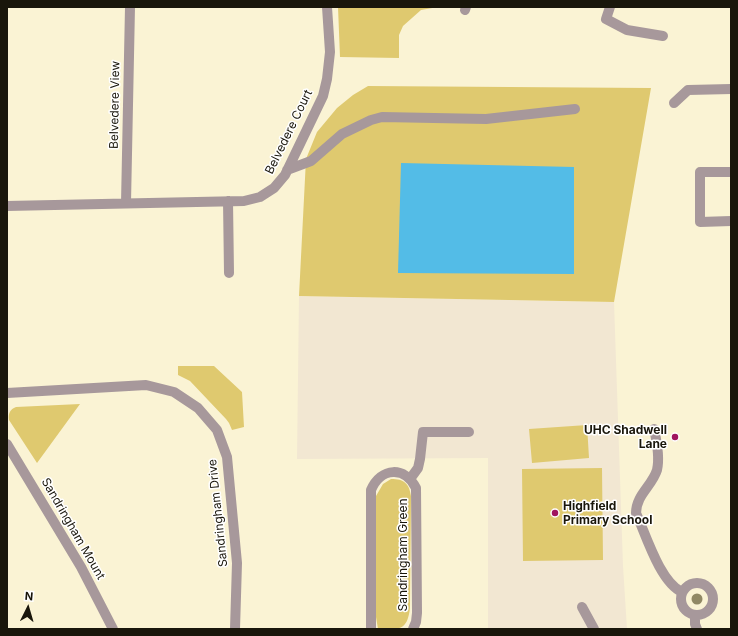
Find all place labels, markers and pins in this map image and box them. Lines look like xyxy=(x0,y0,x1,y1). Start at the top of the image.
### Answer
place label: UHC Shadwell Lane xyxy=(584,423,667,451)
marker: UHC Shadwell Lane xyxy=(670,432,680,442)
place label: Highfield Primary School xyxy=(563,499,652,527)
marker: Highfield Primary School xyxy=(550,508,560,518)

